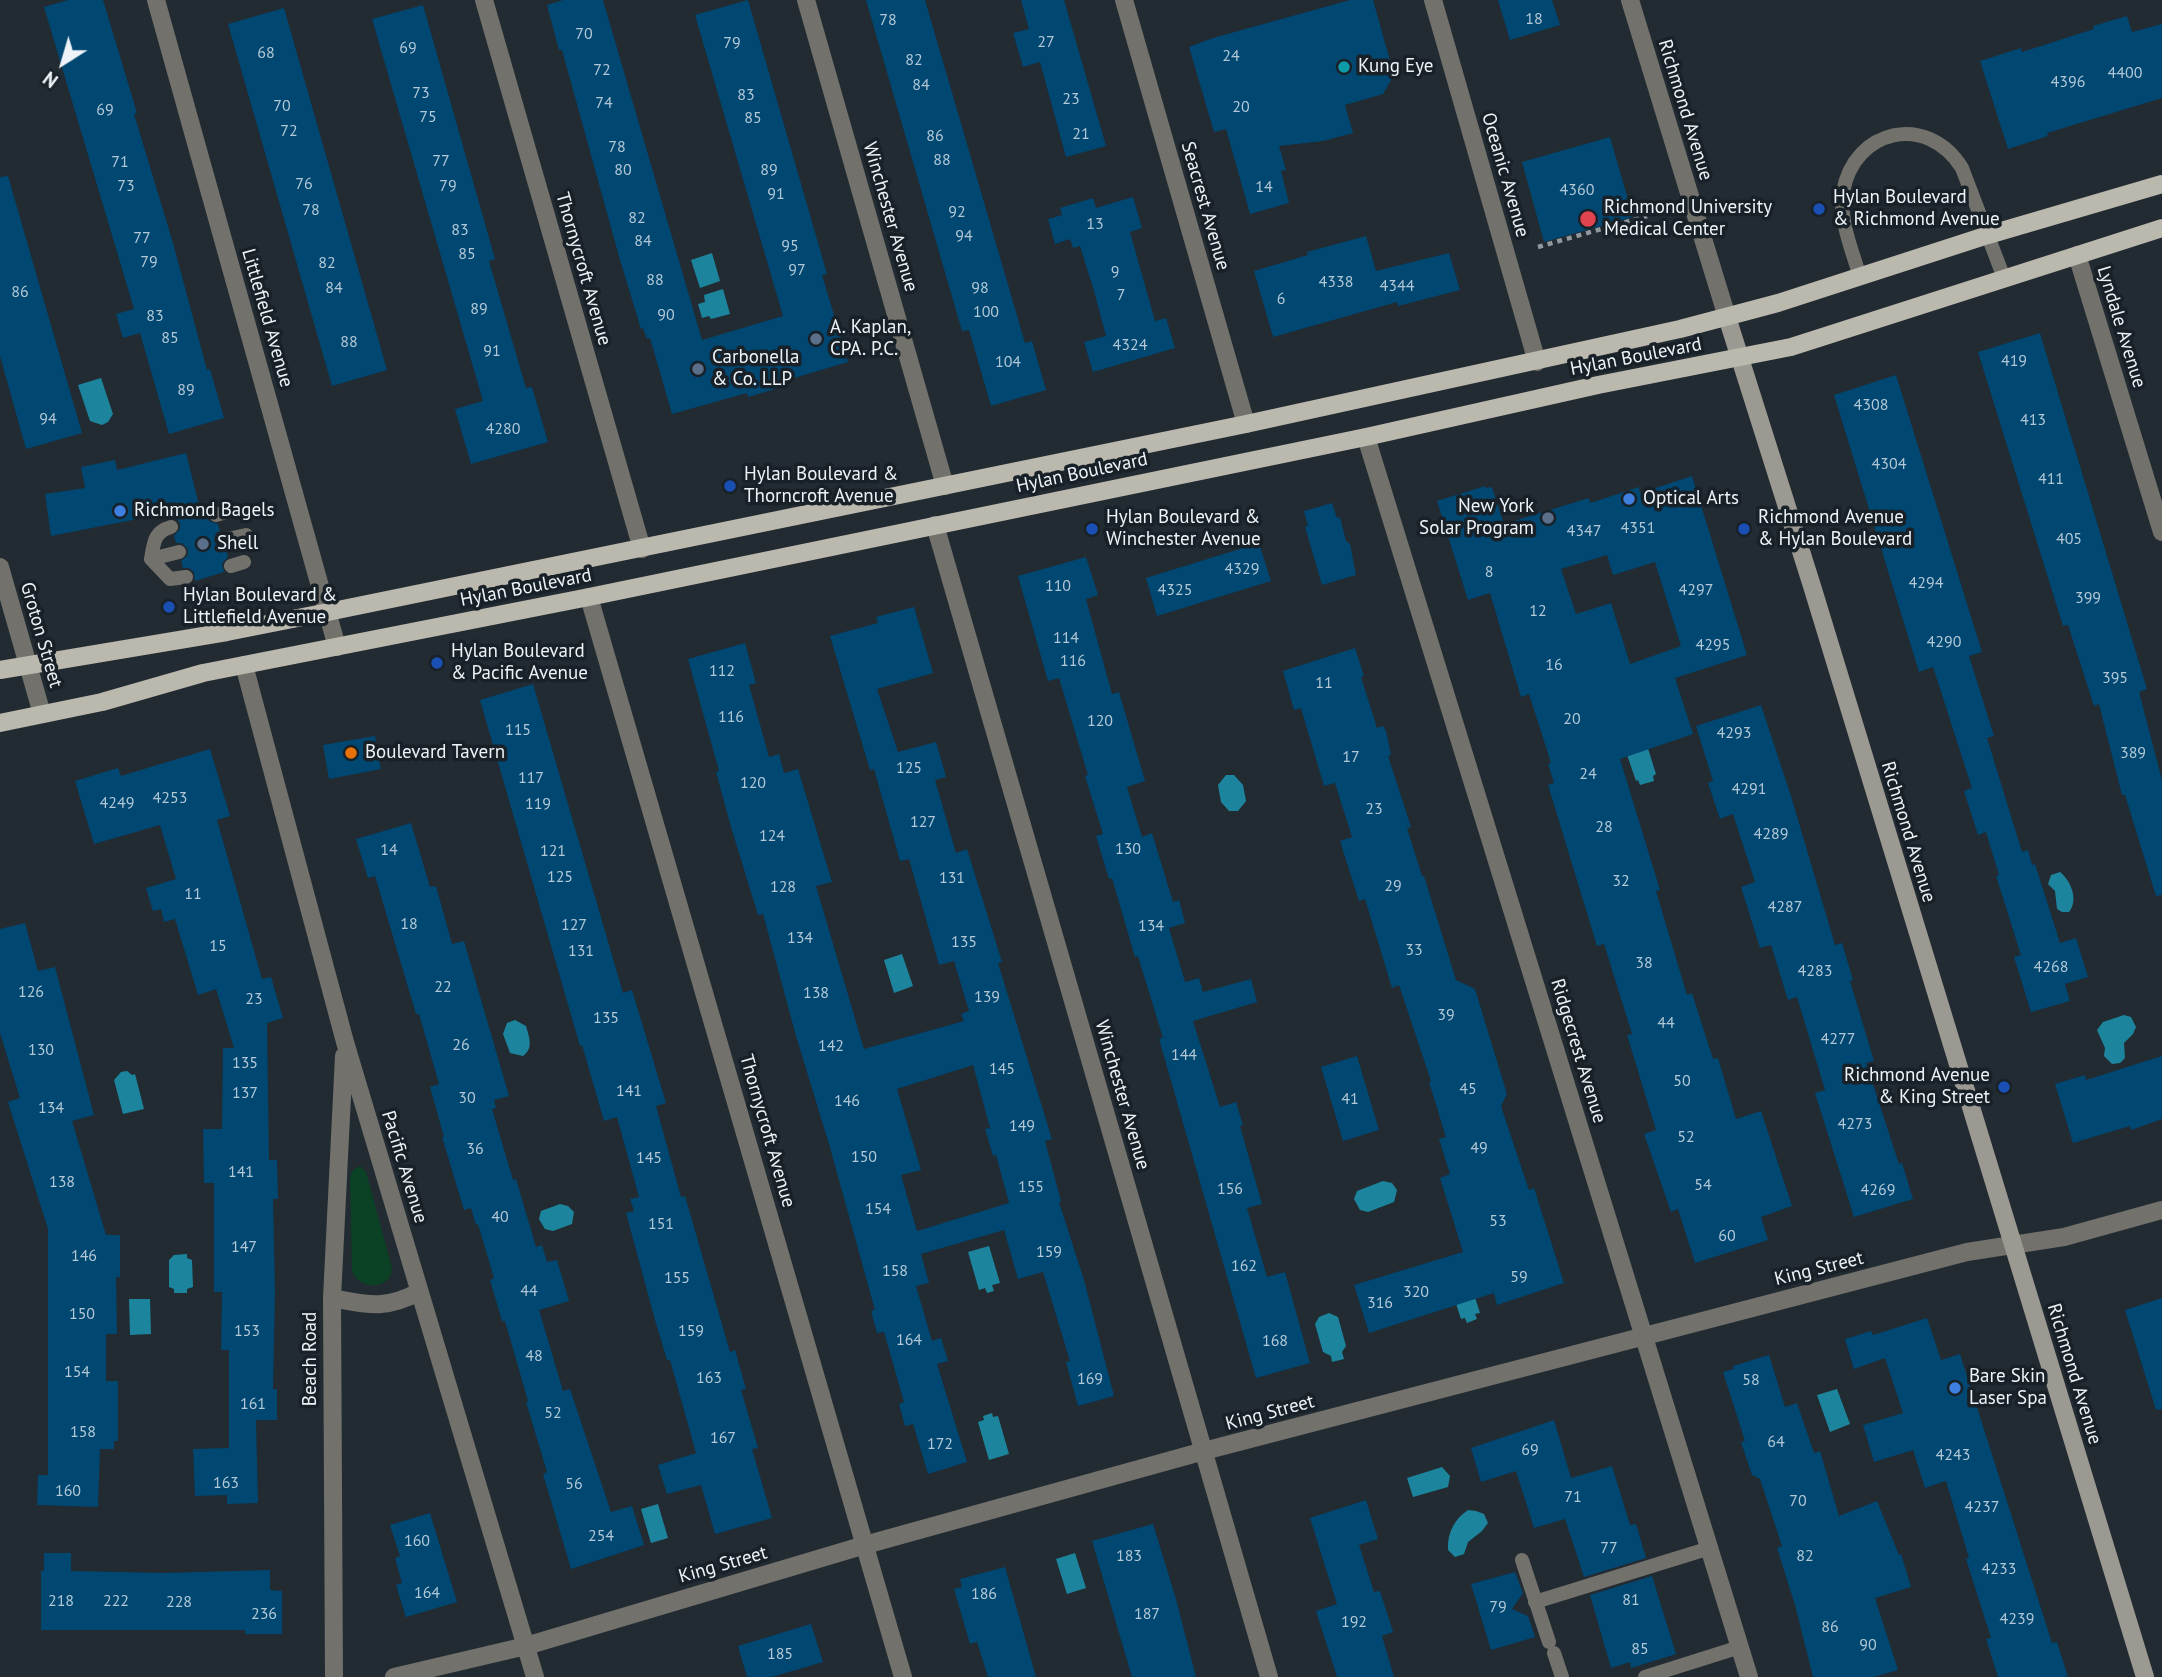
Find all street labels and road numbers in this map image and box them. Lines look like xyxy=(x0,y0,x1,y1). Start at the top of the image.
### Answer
street label: Richmond Avenue xyxy=(1653,37,1717,183)
street label: Oceanic Avenue xyxy=(1476,110,1534,240)
street label: Seacrest Avenue xyxy=(1176,139,1234,273)
street label: Winchester Avenue xyxy=(858,140,922,294)
street label: Thornycroft Avenue xyxy=(550,190,616,348)
street label: Littlefield Avenue xyxy=(236,246,298,390)
street label: Lyndale Avenue xyxy=(2092,263,2150,391)
street label: Hylan Boulevard xyxy=(1568,333,1704,381)
street label: Hylan Boulevard xyxy=(1014,448,1150,498)
street label: Hylan Boulevard xyxy=(458,564,594,612)
street label: Groton Street xyxy=(15,580,67,690)
street label: Richmond Avenue xyxy=(1876,759,1940,905)
street label: Ridgecrest Avenue xyxy=(1545,976,1611,1126)
street label: Winchester Avenue xyxy=(1090,1018,1154,1172)
street label: Thornycroft Avenue xyxy=(734,1052,800,1210)
street label: Pacific Avenue xyxy=(376,1108,432,1226)
street label: King Street xyxy=(1772,1247,1866,1291)
street label: Richmond Avenue xyxy=(2042,1301,2106,1447)
street label: Beach Road xyxy=(300,1312,322,1406)
street label: King Street xyxy=(1223,1390,1317,1436)
street label: King Street xyxy=(676,1542,770,1588)

